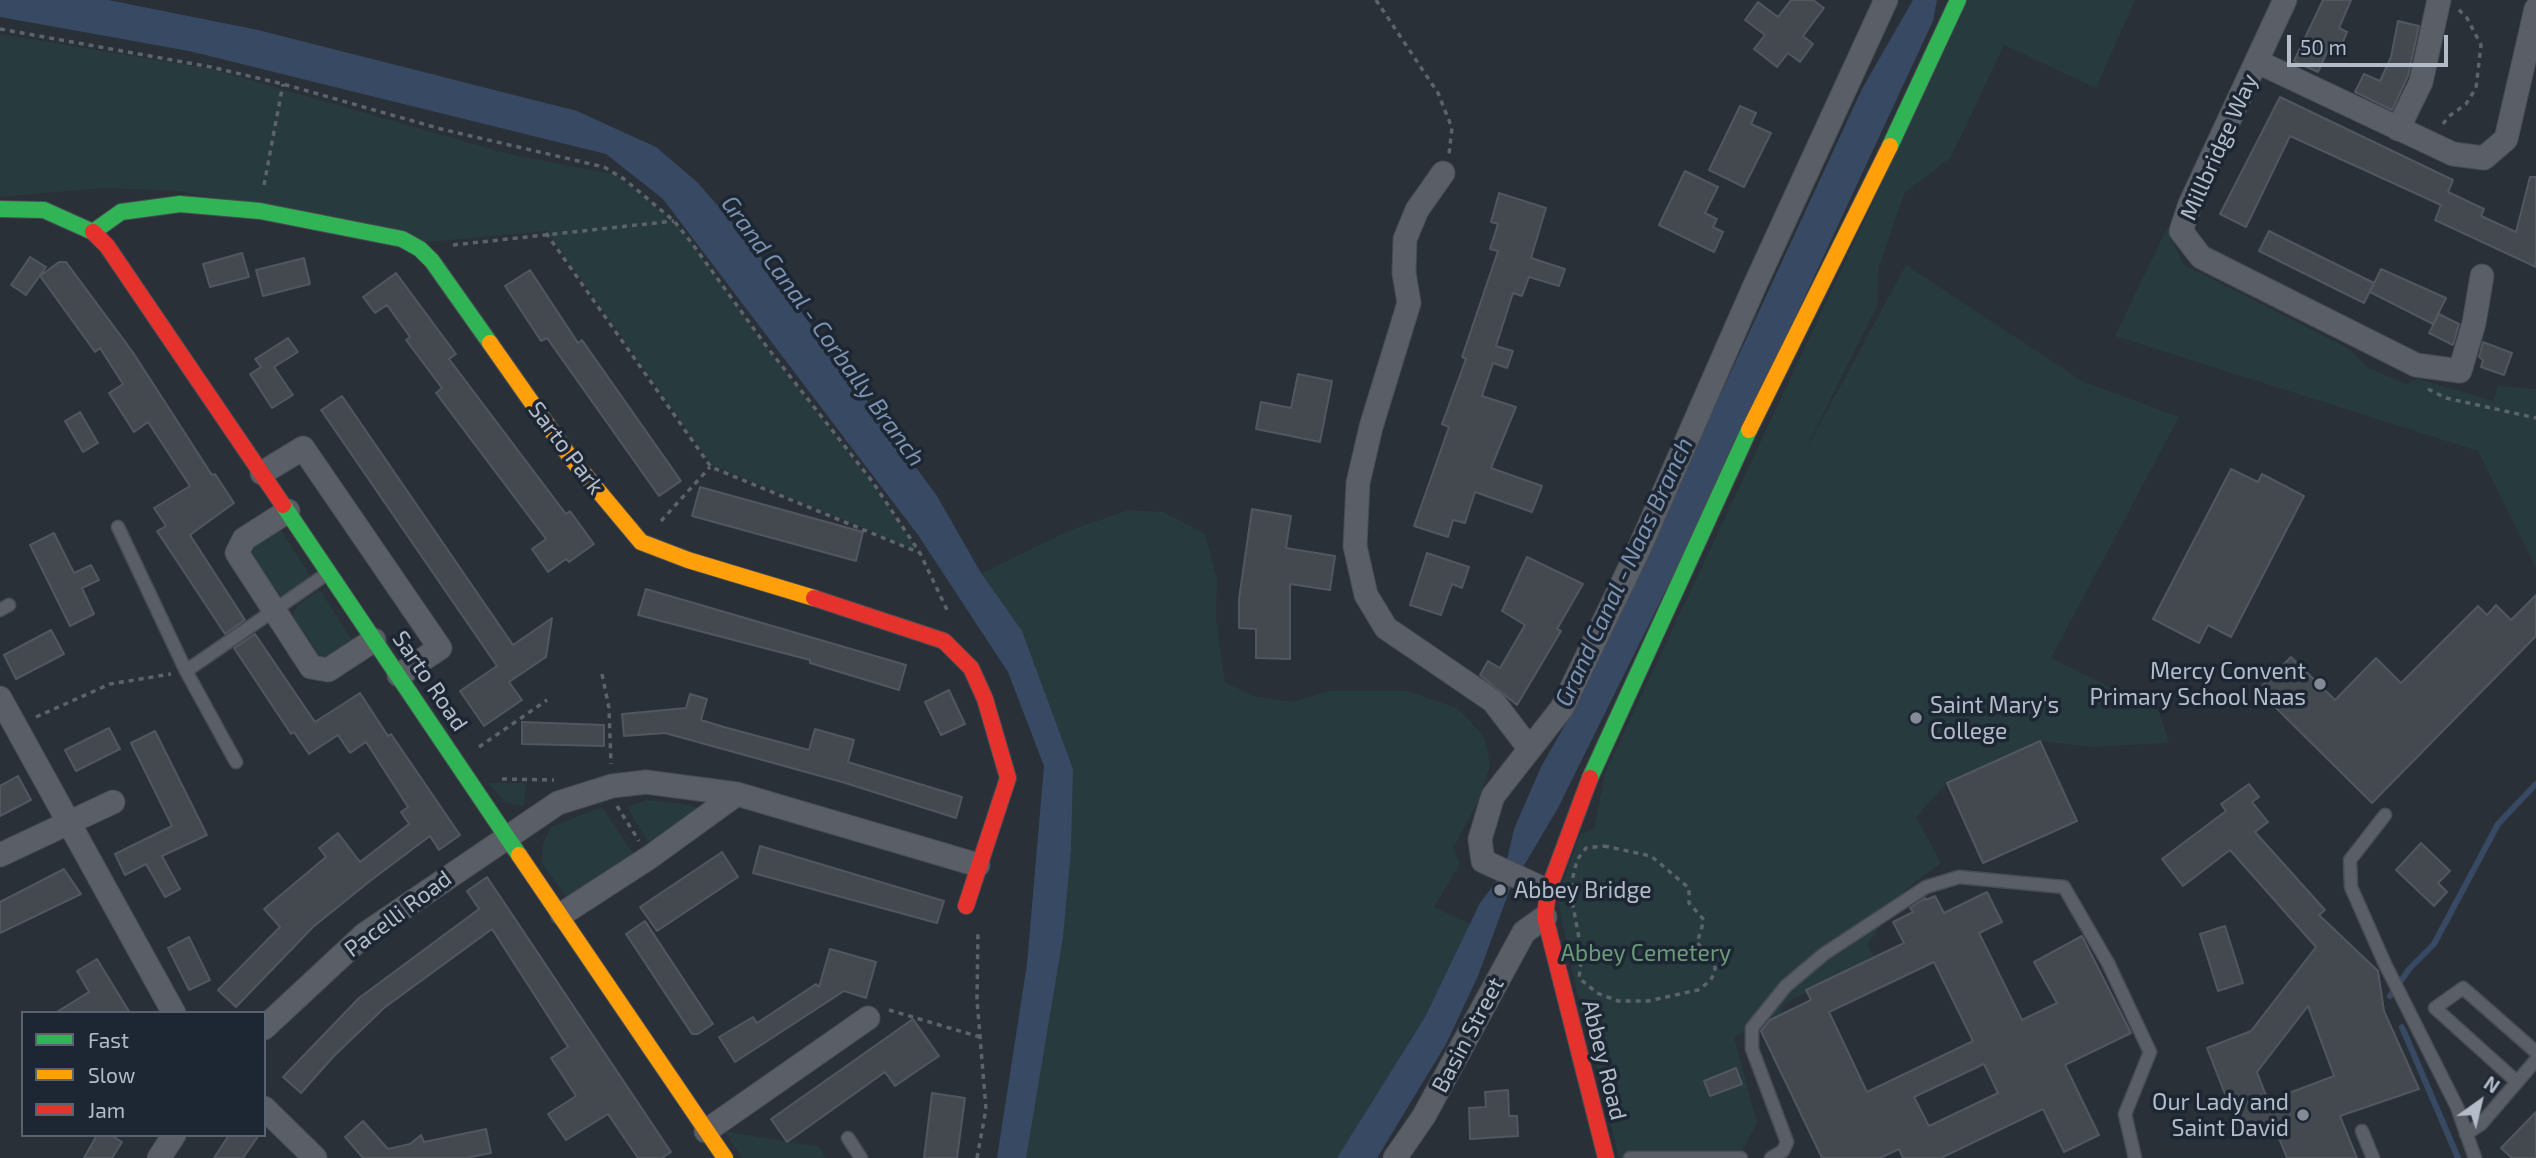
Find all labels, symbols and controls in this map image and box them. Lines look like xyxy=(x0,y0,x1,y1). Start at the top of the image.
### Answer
scale bar xyxy=(2291,21,2452,65)
text: 50 m xyxy=(2300,34,2347,59)
street label: Millbridge Way xyxy=(2174,70,2264,224)
water label: Grand Canal - Corbally Branch xyxy=(715,190,931,472)
street label: Sarto Park xyxy=(522,396,610,500)
water label: Grand Canal - Naas Branch xyxy=(1549,433,1699,711)
street label: Sarto Road xyxy=(386,626,474,736)
place label: Mercy Convent Primary School Naas xyxy=(2089,657,2306,711)
marker: Mercy Convent Primary School Naas xyxy=(2312,676,2328,692)
place label: Saint Mary's College xyxy=(1930,691,2059,745)
marker: Saint Mary's College xyxy=(1908,710,1924,726)
street label: Pacelli Road xyxy=(339,865,457,963)
place label: Abbey Bridge xyxy=(1514,876,1652,904)
marker: Abbey Bridge xyxy=(1492,882,1508,898)
park label: Abbey Cemetery xyxy=(1561,939,1731,967)
street label: Basin Street xyxy=(1426,973,1510,1097)
street label: Abbey Road xyxy=(1576,997,1632,1123)
legend xyxy=(21,1011,266,1137)
text: Fast xyxy=(88,1027,129,1052)
text: Slow xyxy=(88,1062,135,1087)
north arrow xyxy=(2445,1067,2515,1137)
text: N xyxy=(2480,1071,2504,1098)
place label: Our Lady and Saint David xyxy=(2152,1088,2289,1142)
text: Jam xyxy=(88,1097,125,1122)
marker: Our Lady and Saint David xyxy=(2295,1107,2311,1123)

